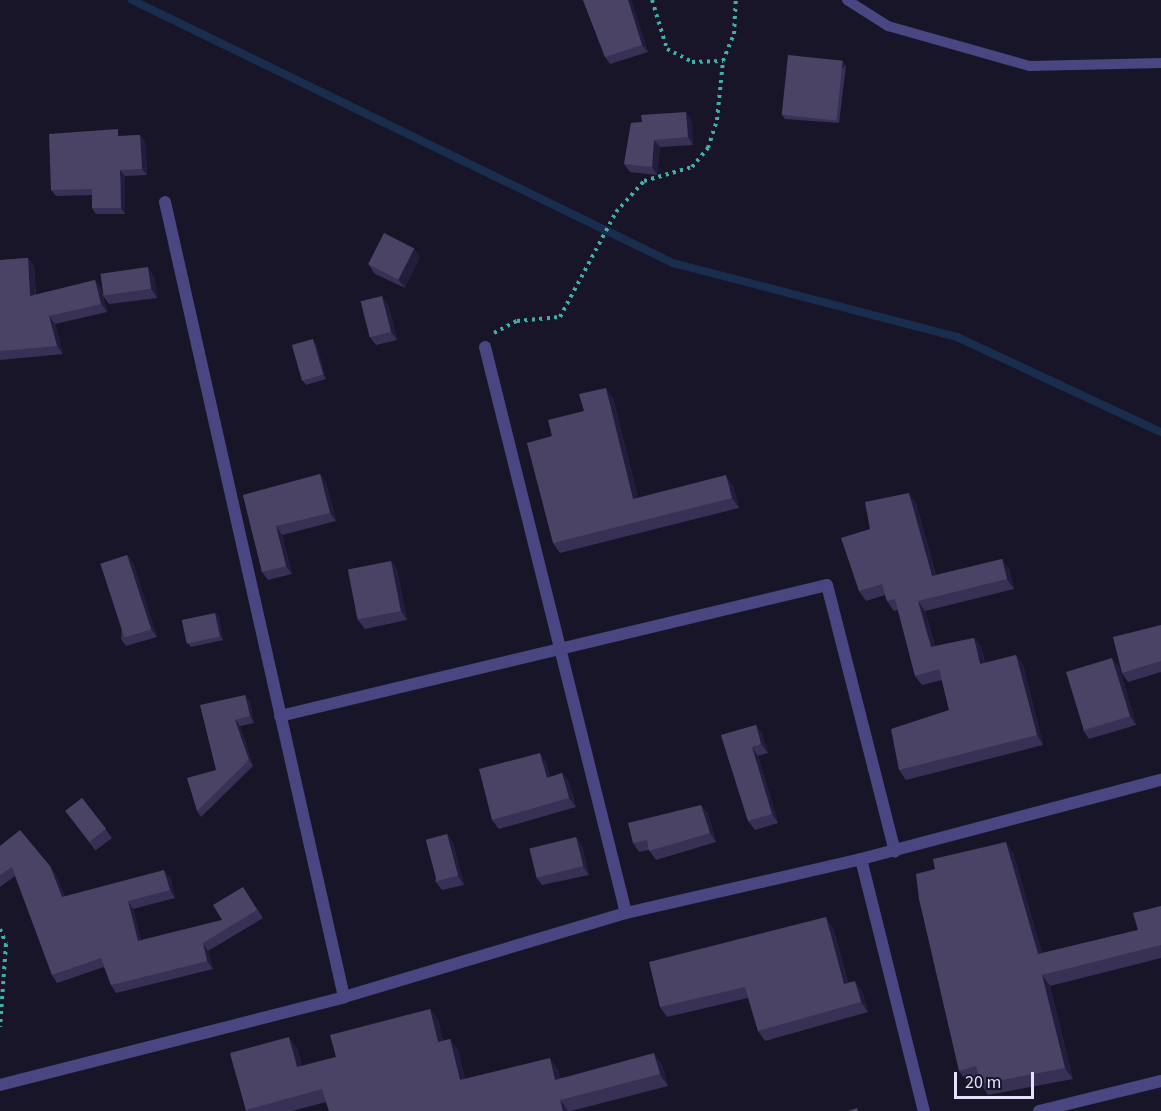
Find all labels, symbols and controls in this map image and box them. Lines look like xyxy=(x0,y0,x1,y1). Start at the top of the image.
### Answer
scale bar xyxy=(957,1060,1036,1098)
text: 20 m xyxy=(965,1070,1001,1095)

